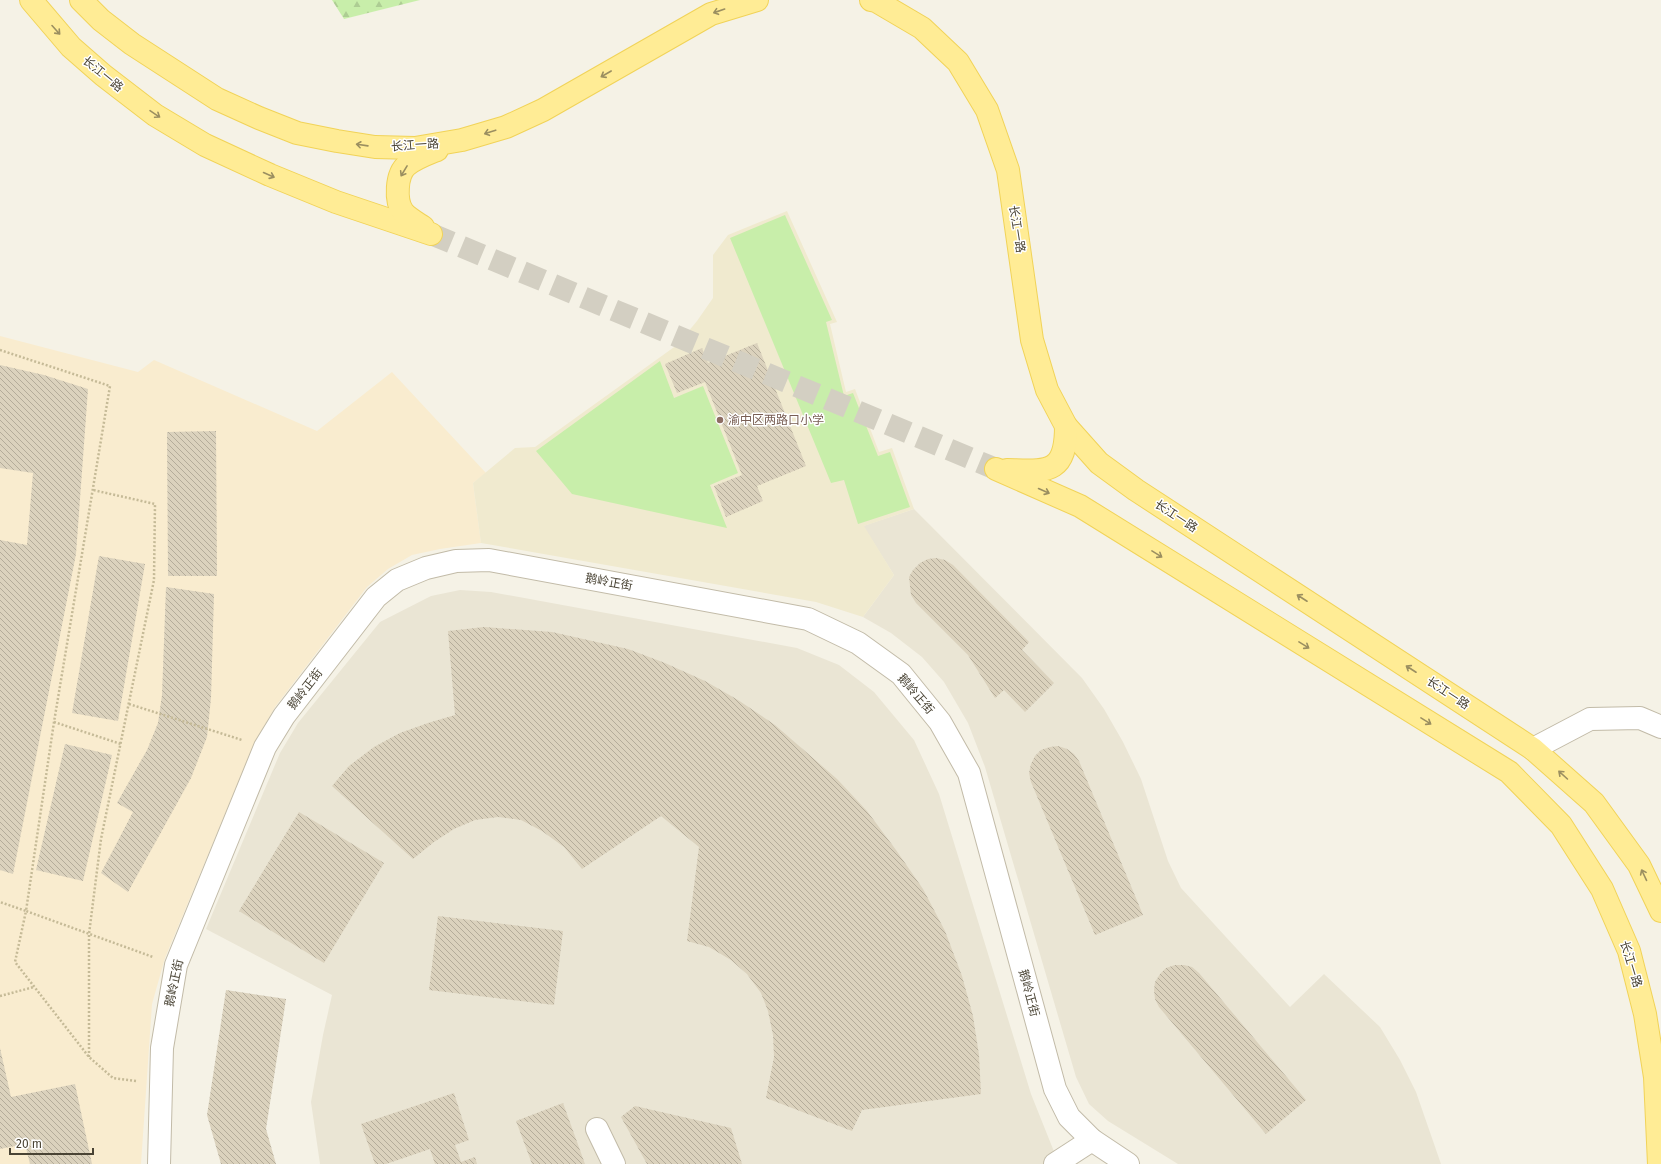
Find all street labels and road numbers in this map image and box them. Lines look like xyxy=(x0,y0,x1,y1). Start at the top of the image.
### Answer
street label: 长江一路 xyxy=(80,53,126,95)
street label: 长江一路 xyxy=(391,136,439,154)
street label: 长江一路 xyxy=(1006,204,1028,254)
street label: 长江一路 xyxy=(1152,497,1200,535)
street label: 鹅岭正街 xyxy=(584,571,634,593)
street label: 鹅岭正街 xyxy=(285,666,325,712)
street label: 鹅岭正街 xyxy=(895,671,937,717)
street label: 长江一路 xyxy=(1424,674,1472,712)
street label: 长江一路 xyxy=(1617,939,1645,989)
street label: 鹅岭正街 xyxy=(162,958,186,1008)
street label: 鹅岭正街 xyxy=(1016,968,1042,1018)

